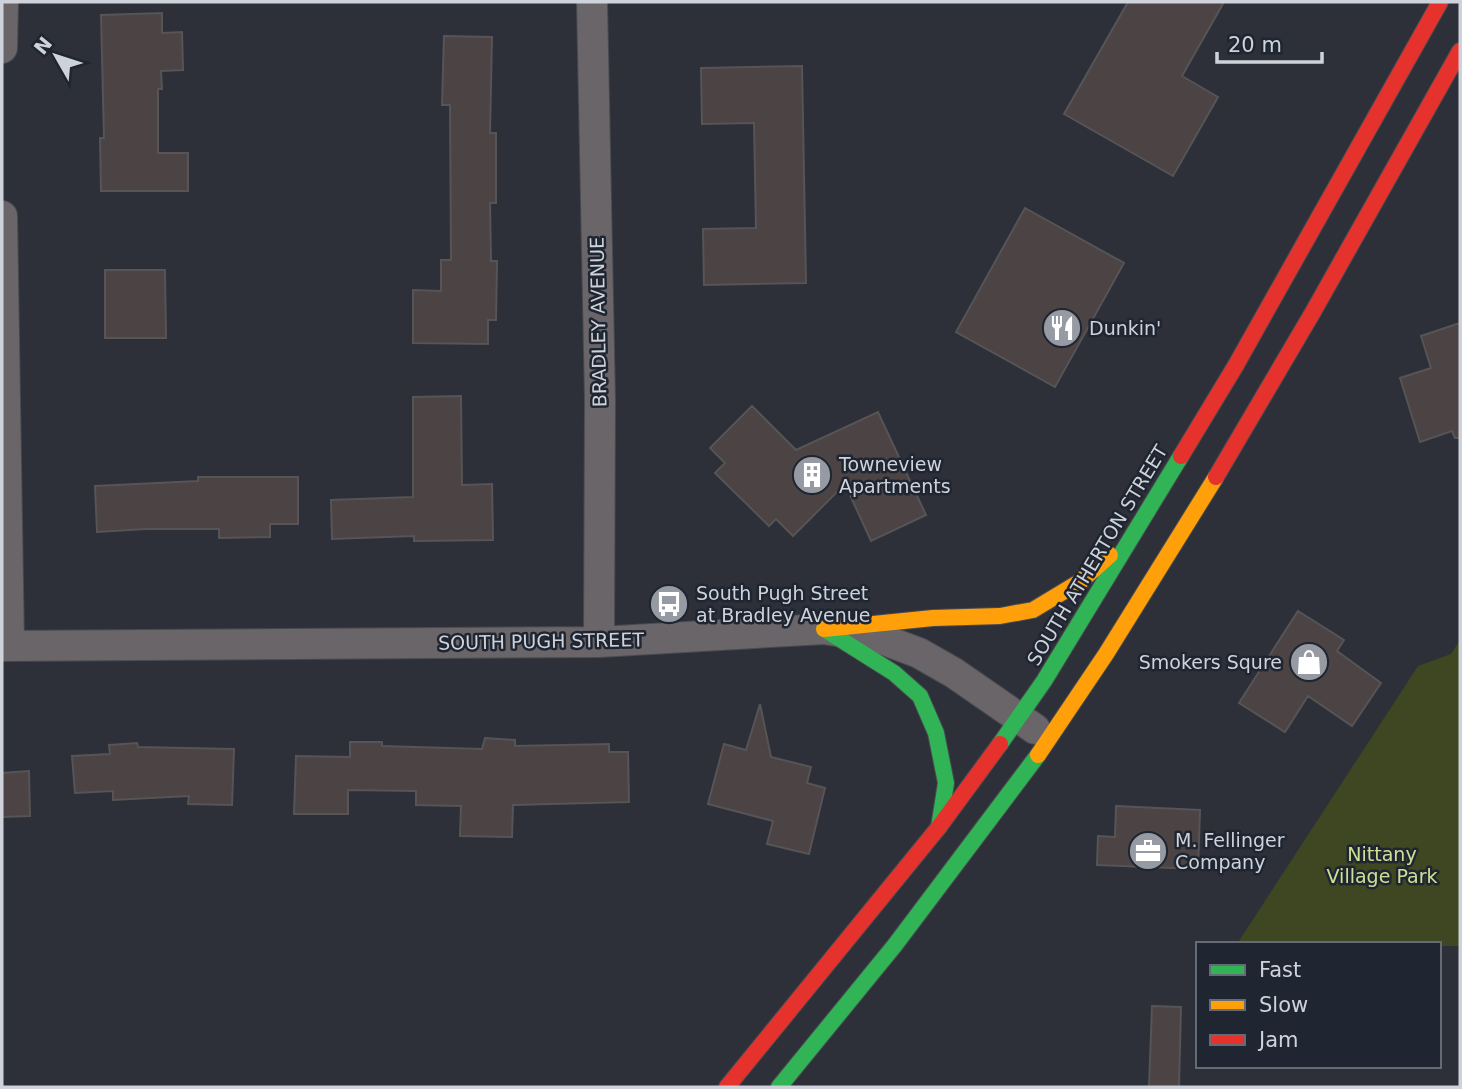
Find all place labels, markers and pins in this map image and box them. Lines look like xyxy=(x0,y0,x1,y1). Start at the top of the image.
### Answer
restaurant icon: Dunkin' xyxy=(1041,307,1083,349)
place label: Dunkin' xyxy=(1089,317,1161,339)
place label: Towneview Apartments xyxy=(838,453,951,497)
building icon: Towneview Apartments xyxy=(791,454,833,496)
place label: South Pugh Street at Bradley Avenue xyxy=(696,582,871,626)
bus stop icon: South Pugh Street at Bradley Avenue xyxy=(648,583,690,625)
shop icon: Smokers Squre xyxy=(1288,641,1330,683)
place label: Smokers Squre xyxy=(1139,651,1282,673)
place label: M. Fellinger Company xyxy=(1175,829,1285,873)
office icon: M. Fellinger Company xyxy=(1127,830,1169,872)

